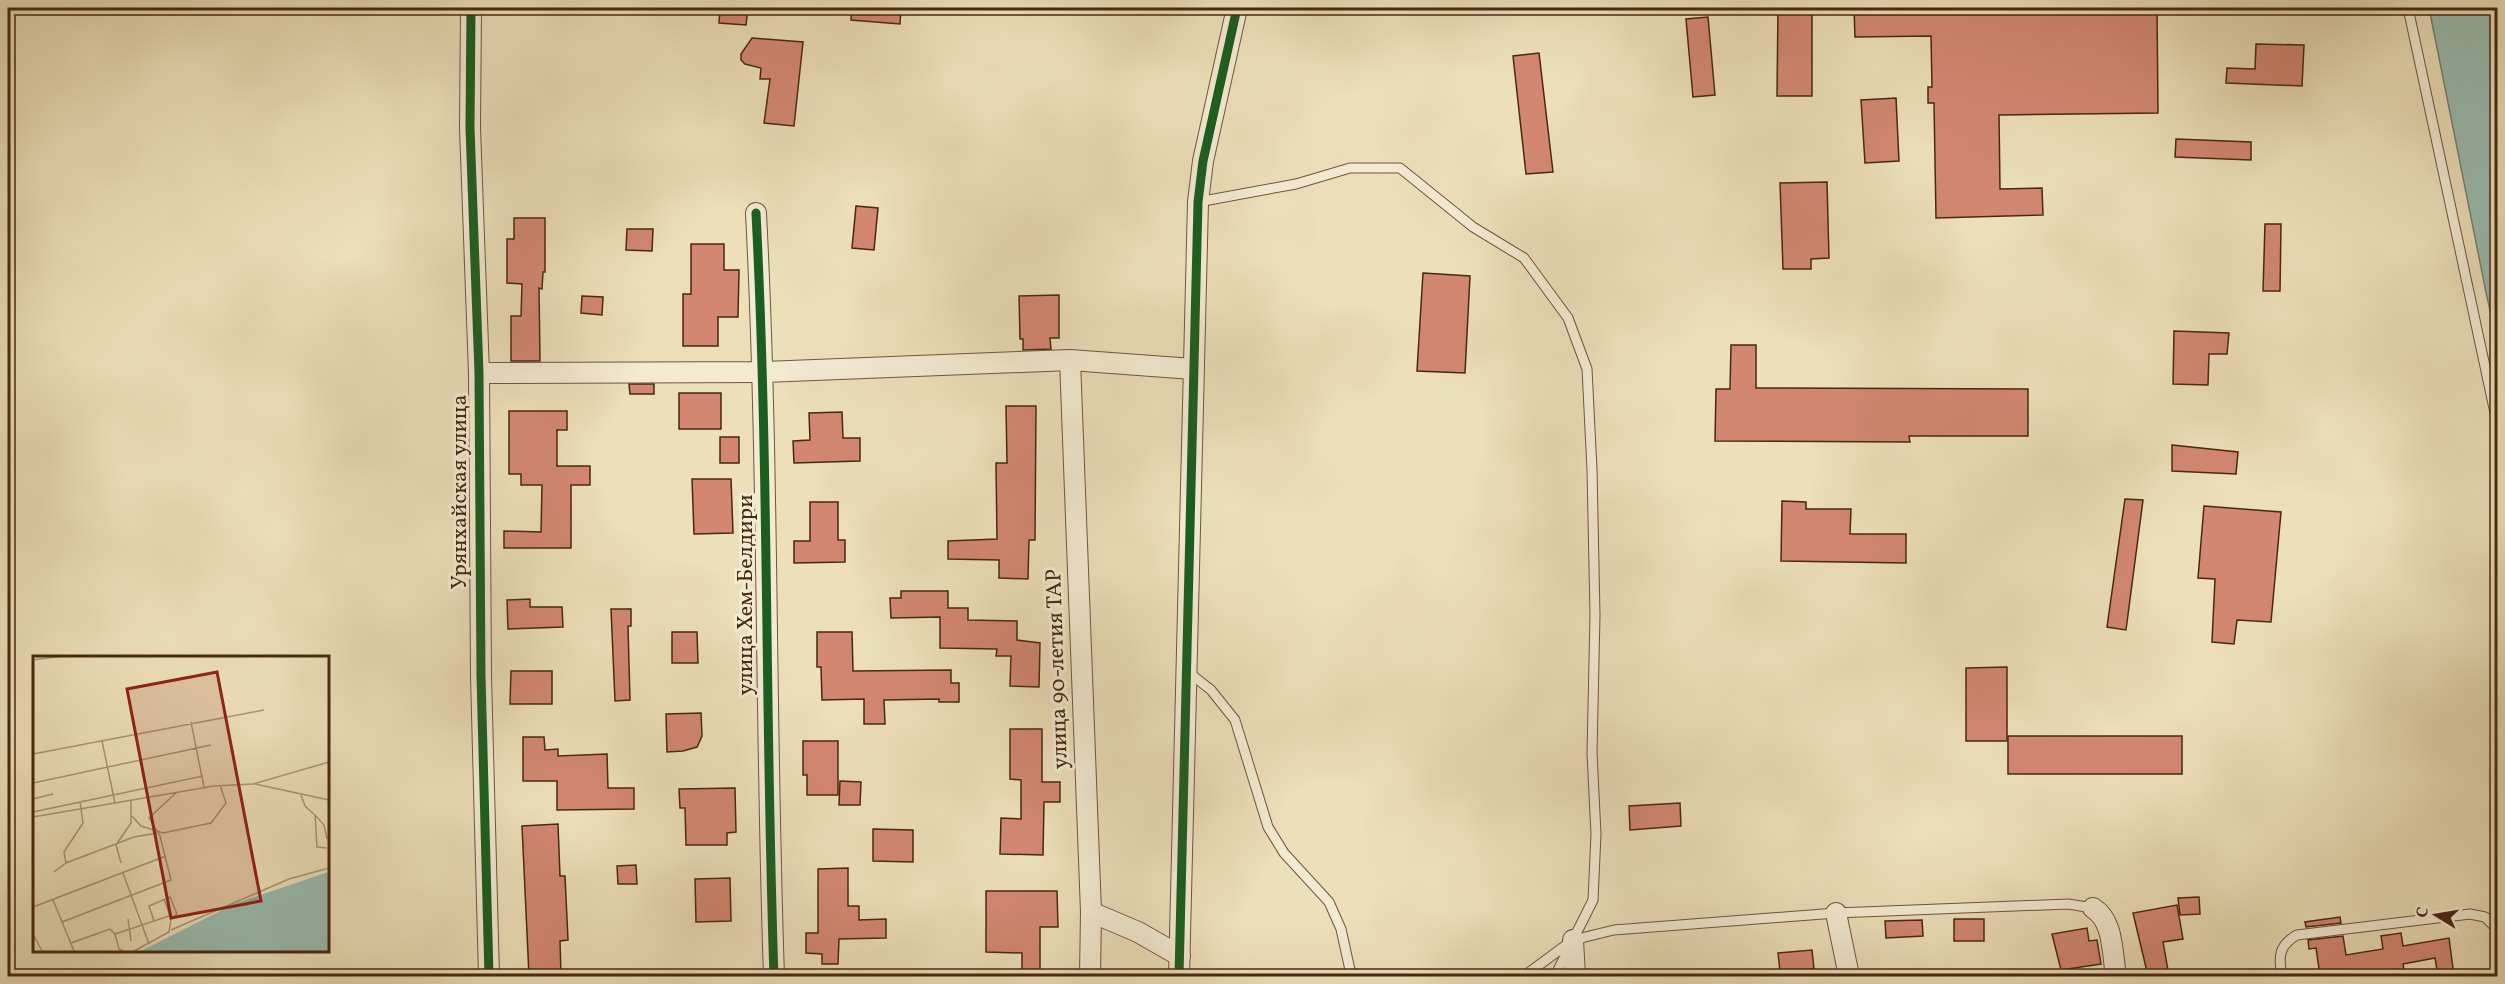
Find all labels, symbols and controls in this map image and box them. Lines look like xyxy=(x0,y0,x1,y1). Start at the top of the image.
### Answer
street label: Урянхайская улица xyxy=(445,395,476,589)
street label: улица Хем-Белдири xyxy=(731,494,762,696)
street label: улица 90-летия ТАР xyxy=(1039,568,1077,770)
inset map xyxy=(33,656,328,951)
north arrow xyxy=(2406,885,2466,945)
text: С xyxy=(2411,905,2435,920)

